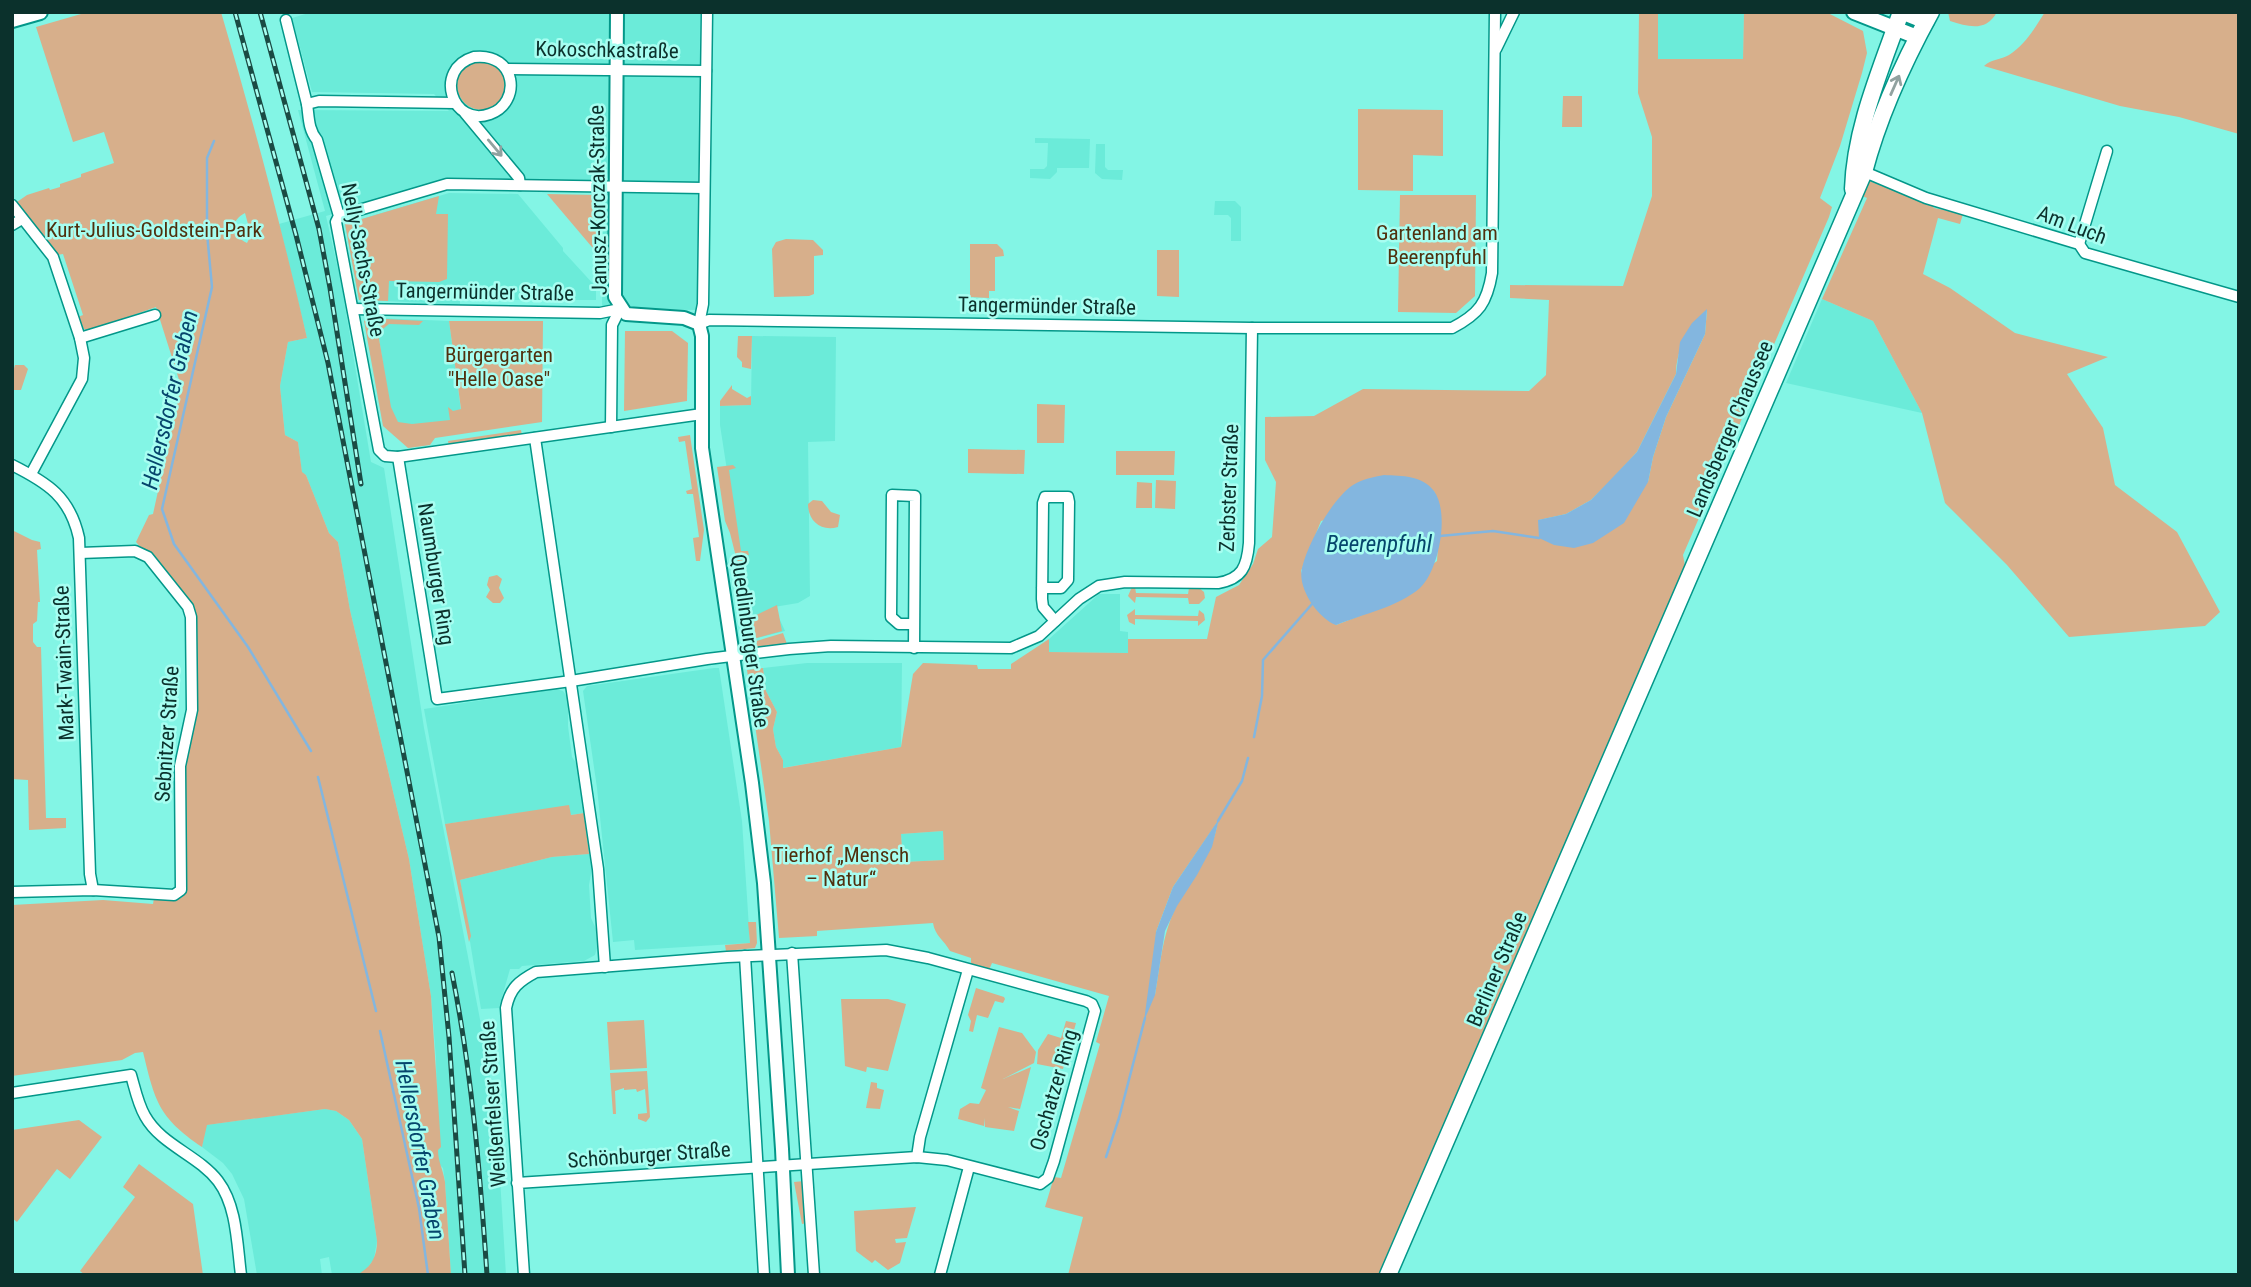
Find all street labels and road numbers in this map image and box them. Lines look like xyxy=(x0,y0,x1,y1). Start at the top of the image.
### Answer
street label: Kokoschkastraße xyxy=(535,37,679,63)
street label: Janusz-Korczak-Straße xyxy=(584,105,612,295)
street label: Nelly-Sachs-Straße xyxy=(336,181,390,339)
street label: Am Luch xyxy=(2034,201,2110,249)
street label: Tangermünder Straße xyxy=(396,278,574,306)
street label: Tangermünder Straße xyxy=(958,292,1136,320)
street label: Landsberger Chaussee xyxy=(1682,337,1778,521)
street label: Zerbster Straße xyxy=(1215,423,1243,552)
street label: Naumburger Ring xyxy=(413,501,459,647)
street label: Quedlinburger Straße xyxy=(726,553,774,729)
street label: Mark-Twain-Straße xyxy=(49,585,79,741)
street label: Sebnitzer Straße xyxy=(150,665,184,803)
street label: Berliner Straße xyxy=(1462,908,1532,1030)
street label: Weißenfelser Straße xyxy=(475,1020,511,1188)
street label: Oschatzer Ring xyxy=(1025,1027,1083,1153)
street label: Schönburger Straße xyxy=(567,1137,732,1173)

